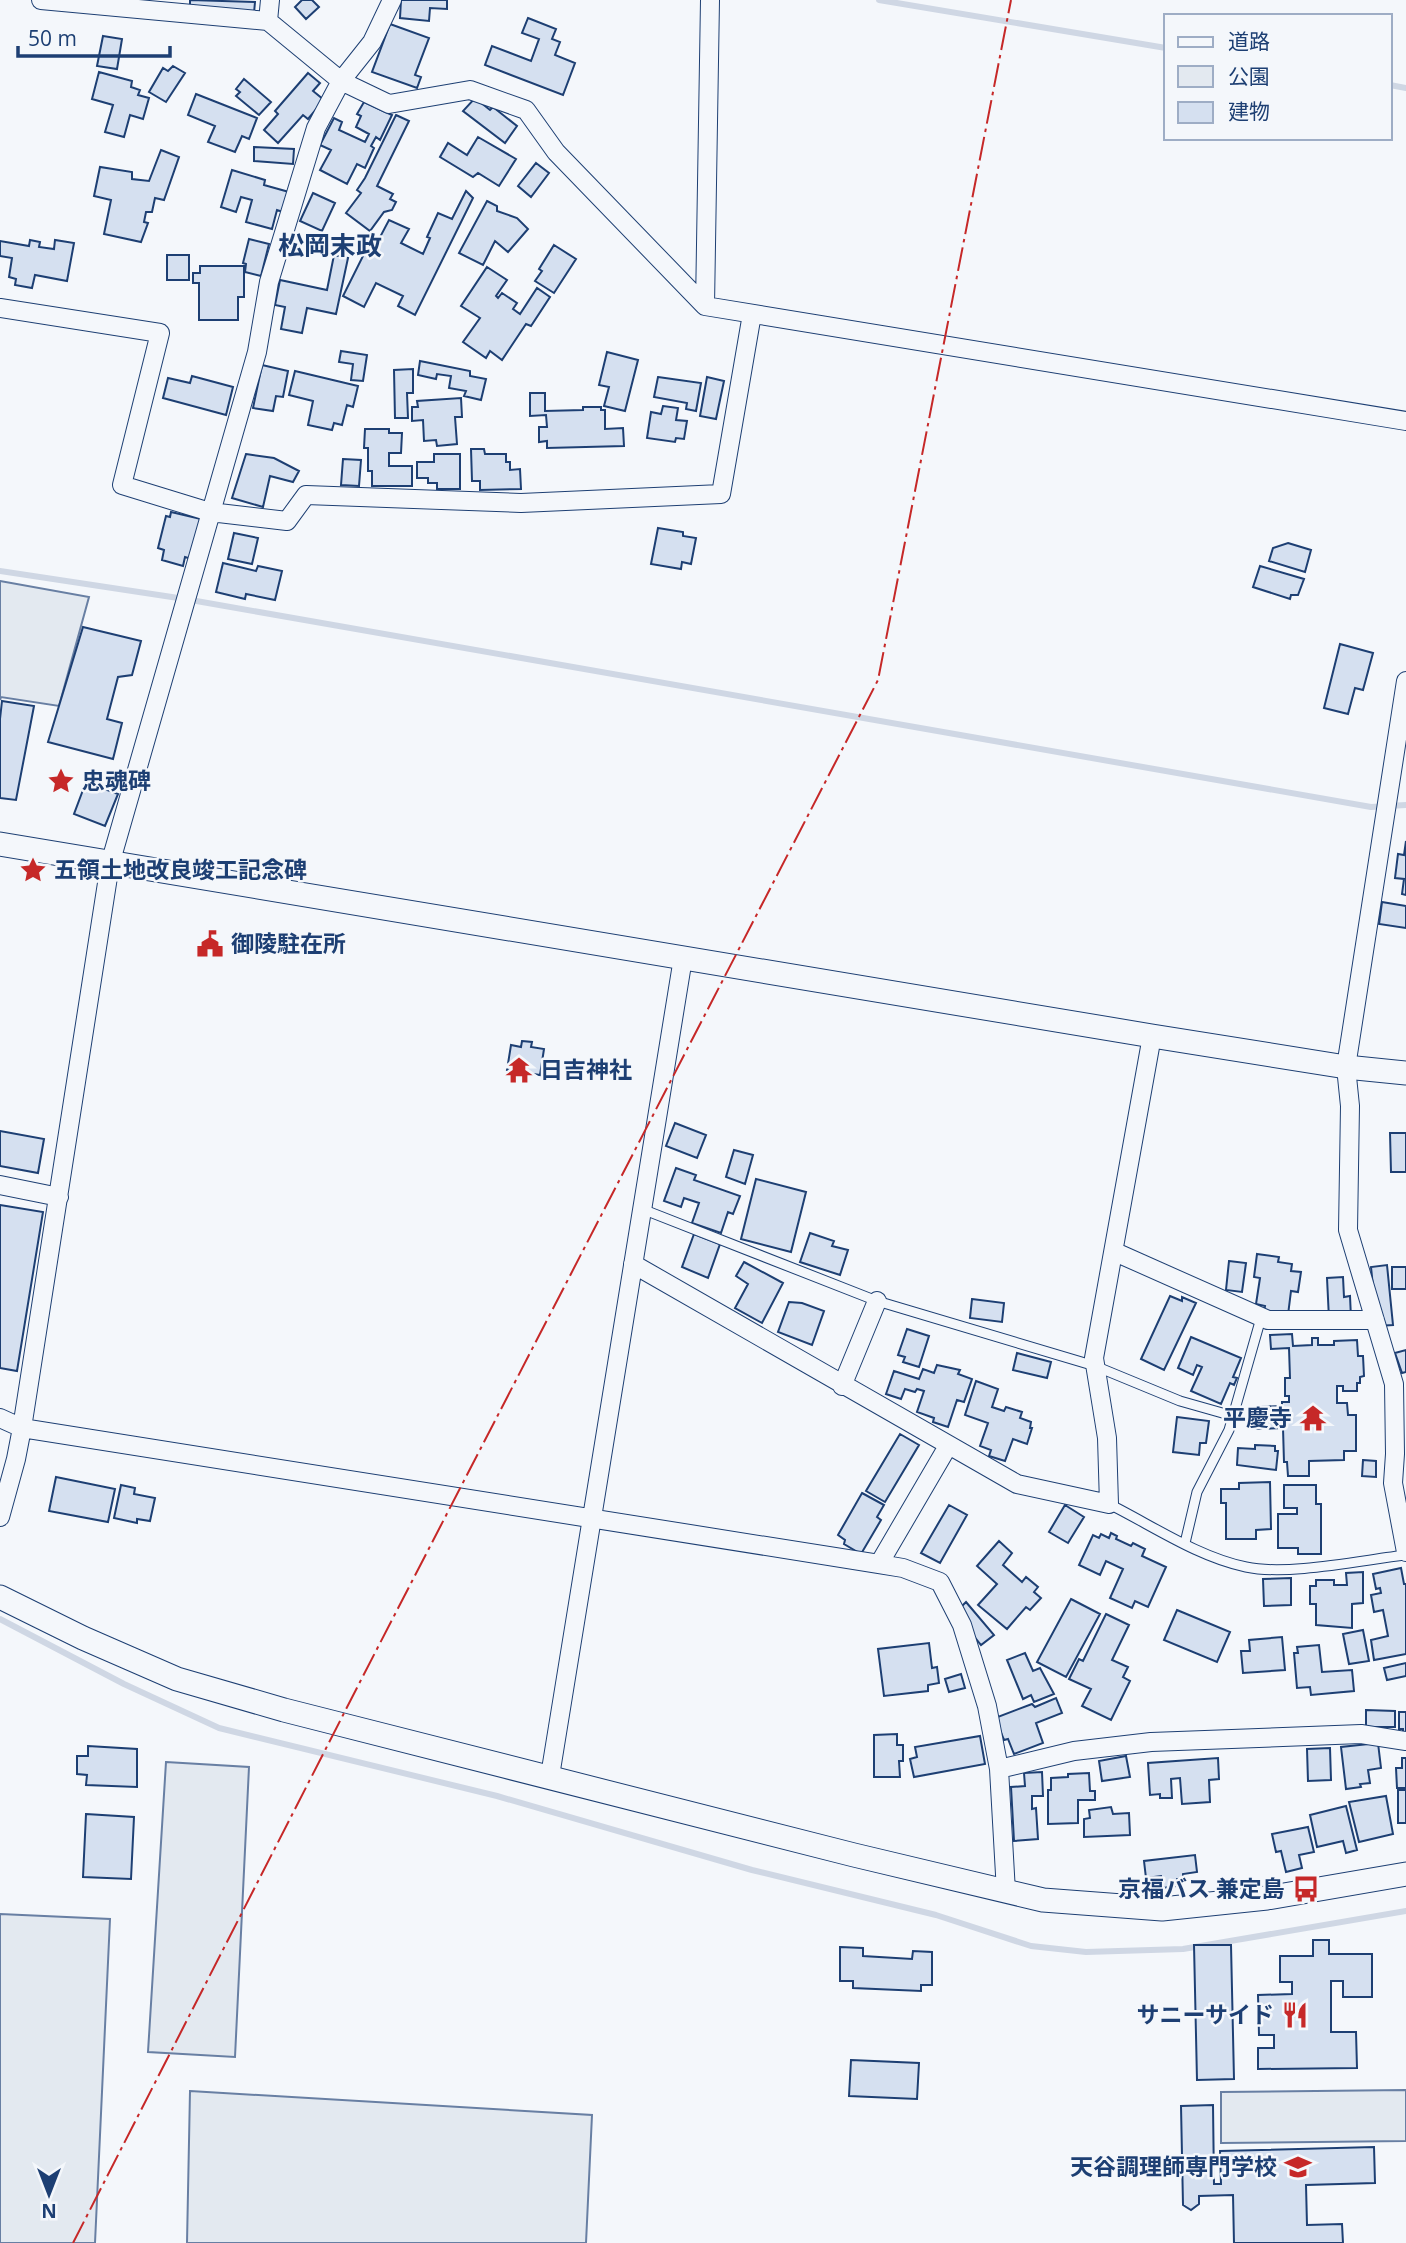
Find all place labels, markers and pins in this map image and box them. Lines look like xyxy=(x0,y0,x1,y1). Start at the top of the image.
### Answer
place label: 忠魂碑 xyxy=(82,764,151,796)
place icon: 忠魂碑 xyxy=(46,766,76,796)
place label: 五領土地改良竣工記念碑 xyxy=(54,853,307,885)
place icon: 五領土地改良竣工記念碑 xyxy=(18,855,48,885)
place label: 御陵駐在所 xyxy=(231,927,346,959)
public building icon: 御陵駐在所 xyxy=(195,929,225,959)
place label: 日吉神社 xyxy=(540,1053,632,1085)
temple icon: 日吉神社 xyxy=(504,1055,534,1085)
place label: 平慶寺 xyxy=(1223,1401,1292,1433)
temple icon: 平慶寺 xyxy=(1298,1403,1328,1433)
place label: 京福バス 兼定島 xyxy=(1118,1872,1285,1904)
bus stop icon: 京福バス 兼定島 xyxy=(1291,1874,1321,1904)
place label: サニーサイド xyxy=(1136,1998,1274,2030)
restaurant icon: サニーサイド xyxy=(1280,2000,1310,2030)
place label: 天谷調理師専門学校 xyxy=(1070,2150,1277,2182)
school or university icon: 天谷調理師専門学校 xyxy=(1283,2152,1313,2182)

